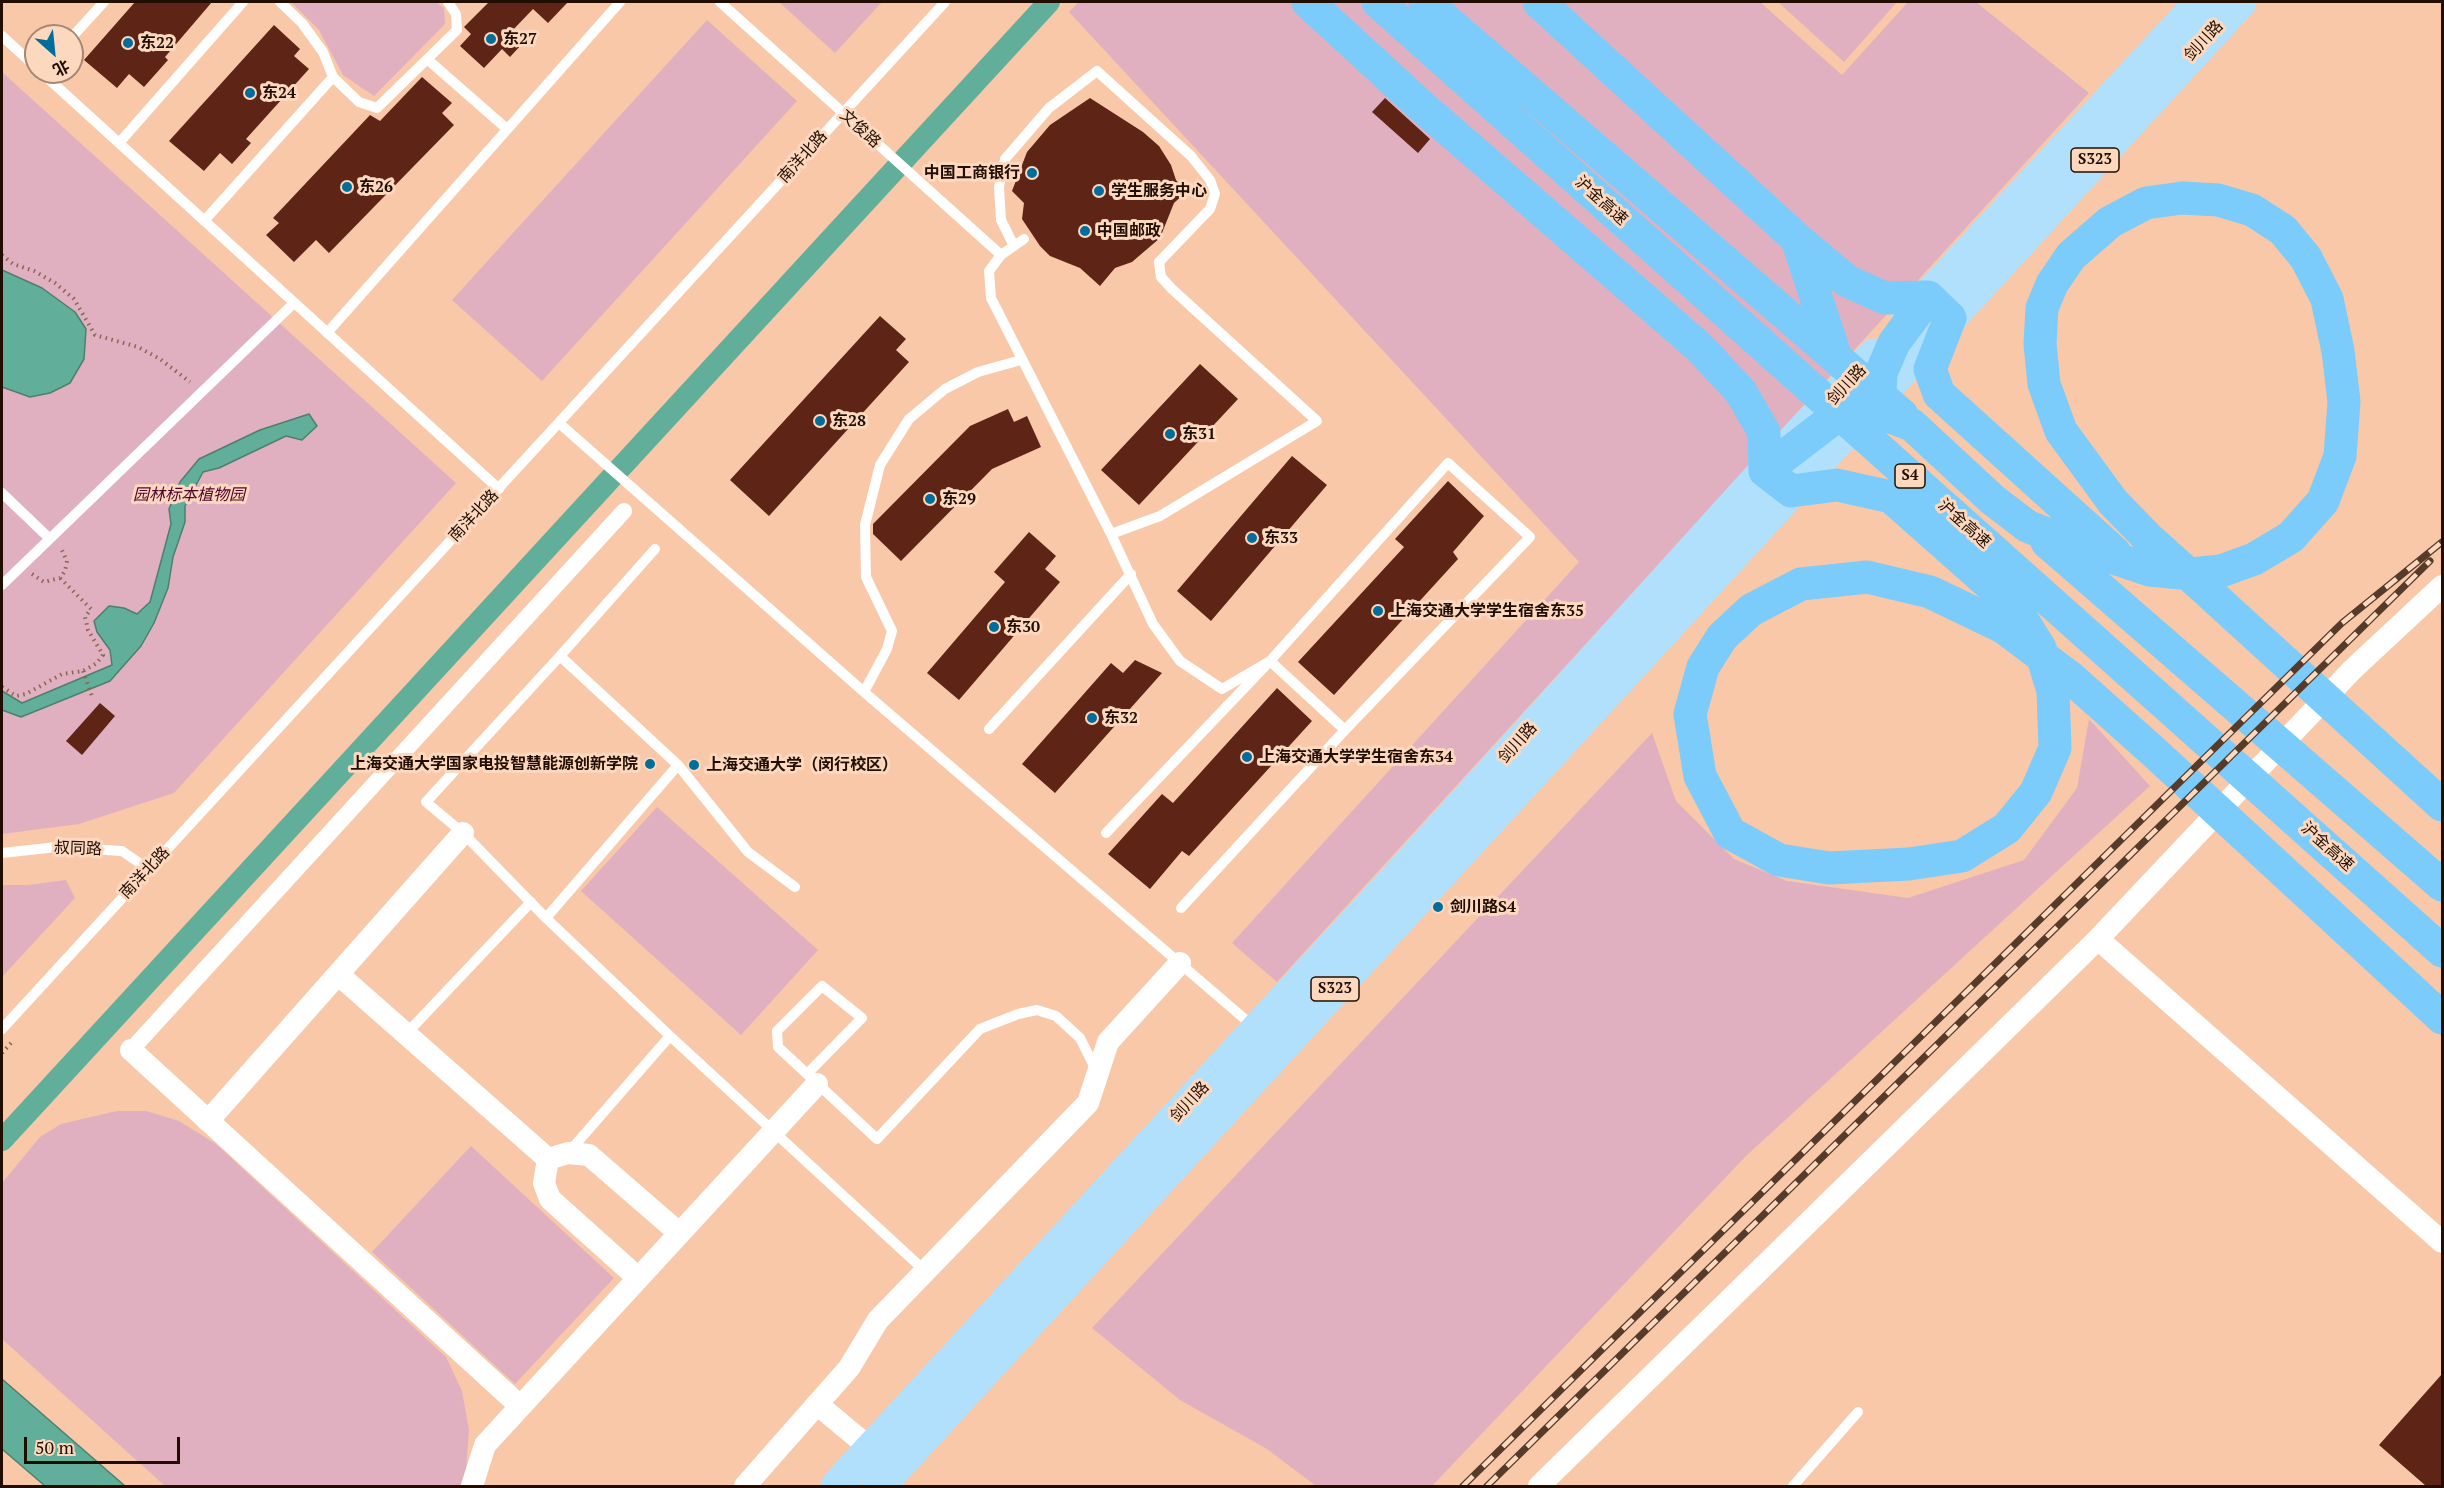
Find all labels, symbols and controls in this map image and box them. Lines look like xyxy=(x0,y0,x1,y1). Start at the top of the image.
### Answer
street label: 剑川路 xyxy=(2181,17,2227,65)
north arrow xyxy=(24,24,84,84)
place label: 东27 xyxy=(503,29,537,49)
marker: 东27 xyxy=(484,32,498,46)
place label: 东22 xyxy=(140,33,174,53)
marker: 东22 xyxy=(121,36,135,50)
text: 北 xyxy=(49,55,73,82)
place label: 东24 xyxy=(262,83,296,103)
marker: 东24 xyxy=(243,86,257,100)
street label: 文俊路 xyxy=(836,106,884,152)
street label: 南洋北路 xyxy=(774,127,832,187)
road number: S323 xyxy=(2071,148,2119,172)
place label: 中国工商银行 xyxy=(924,163,1020,183)
marker: 中国工商银行 xyxy=(1025,166,1039,180)
street label: 沪金高速 xyxy=(1571,172,1631,230)
place label: 东26 xyxy=(359,177,393,197)
marker: 东26 xyxy=(340,180,354,194)
place label: 学生服务中心 xyxy=(1111,181,1207,201)
marker: 学生服务中心 xyxy=(1092,184,1106,198)
place label: 中国邮政 xyxy=(1097,221,1161,241)
marker: 中国邮政 xyxy=(1078,224,1092,238)
street label: 剑川路 xyxy=(1824,361,1870,409)
place label: 东28 xyxy=(832,411,866,431)
marker: 东28 xyxy=(813,414,827,428)
place label: 东31 xyxy=(1182,424,1216,444)
marker: 东31 xyxy=(1163,427,1177,441)
road number: S4 xyxy=(1895,464,1925,488)
park label: 园林标本植物园 xyxy=(133,485,245,505)
street label: 南洋北路 xyxy=(445,486,503,546)
place label: 东29 xyxy=(942,489,976,509)
marker: 东29 xyxy=(923,492,937,506)
street label: 沪金高速 xyxy=(1934,495,1994,553)
place label: 东33 xyxy=(1264,528,1298,548)
marker: 东33 xyxy=(1245,531,1259,545)
place label: 上海交通大学学生宿舍东35 xyxy=(1390,601,1584,621)
marker: 上海交通大学学生宿舍东35 xyxy=(1371,604,1385,618)
place label: 东30 xyxy=(1006,617,1040,637)
marker: 东30 xyxy=(987,620,1001,634)
place label: 东32 xyxy=(1104,708,1138,728)
marker: 东32 xyxy=(1085,711,1099,725)
street label: 剑川路 xyxy=(1495,719,1541,767)
place label: 上海交通大学学生宿舍东34 xyxy=(1259,747,1453,767)
marker: 上海交通大学学生宿舍东34 xyxy=(1240,750,1254,764)
place label: 上海交通大学国家电投智慧能源创新学院 xyxy=(350,754,638,774)
place label: 上海交通大学（闵行校区） xyxy=(706,755,898,775)
marker: 上海交通大学国家电投智慧能源创新学院 xyxy=(643,757,657,771)
marker: 上海交通大学（闵行校区） xyxy=(687,758,701,772)
street label: 沪金高速 xyxy=(2297,818,2357,876)
street label: 叔同路 xyxy=(54,839,102,859)
street label: 南洋北路 xyxy=(116,843,174,903)
place label: 剑川路S4 xyxy=(1450,897,1516,917)
marker: 剑川路S4 xyxy=(1431,900,1445,914)
road number: S323 xyxy=(1311,977,1359,1001)
street label: 剑川路 xyxy=(1167,1078,1213,1126)
scale bar xyxy=(27,1425,183,1463)
text: 50 m xyxy=(35,1435,74,1459)

